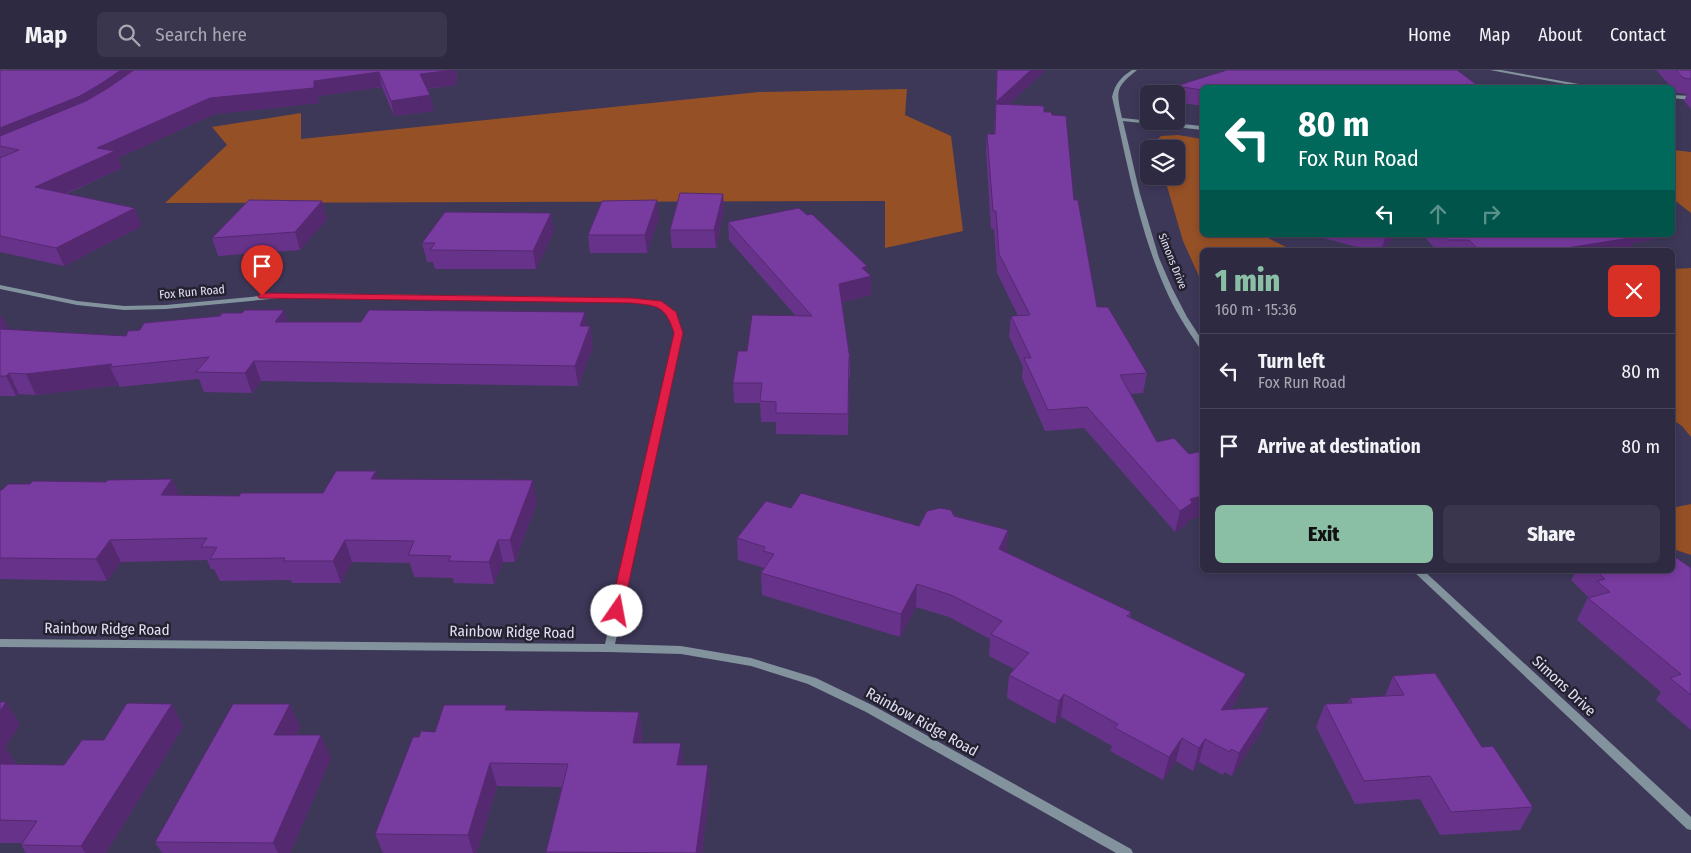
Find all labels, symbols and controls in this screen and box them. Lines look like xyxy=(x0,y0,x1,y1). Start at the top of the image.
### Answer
search box xyxy=(97,12,447,57)
text: Map xyxy=(25,21,67,49)
icon: search xyxy=(115,21,143,49)
text: Search here xyxy=(155,23,247,46)
text: Home xyxy=(1408,24,1451,46)
text: Map xyxy=(1479,24,1510,46)
text: About xyxy=(1538,24,1582,46)
text: Contact xyxy=(1610,24,1666,46)
map controls xyxy=(1140,85,1185,185)
button: search xyxy=(1140,85,1185,130)
text: 80 m xyxy=(1298,103,1370,145)
icon: left xyxy=(1215,105,1280,170)
button: layers xyxy=(1140,140,1185,185)
text: Fox Run Road xyxy=(1298,145,1419,172)
icon: left xyxy=(1371,200,1399,228)
icon: ahead xyxy=(1424,200,1452,228)
icon: right xyxy=(1477,200,1505,228)
street label: Simons Drive xyxy=(1155,231,1190,291)
pin xyxy=(241,245,283,296)
icon: arrive xyxy=(248,252,276,280)
text: 1 min xyxy=(1215,263,1280,299)
button: close xyxy=(1608,265,1660,317)
street label: Fox Run Road xyxy=(159,282,225,302)
text: 160 m · 15:36 xyxy=(1215,300,1297,319)
text: Turn left xyxy=(1258,350,1325,373)
icon: left xyxy=(1215,357,1243,385)
text: 80 m xyxy=(1622,360,1660,383)
text: Fox Run Road xyxy=(1258,373,1346,392)
icon: arrive xyxy=(1215,432,1243,460)
text: Arrive at destination xyxy=(1258,435,1421,458)
text: 80 m xyxy=(1622,435,1660,458)
button: Exit xyxy=(1215,505,1433,563)
button: Share xyxy=(1443,505,1660,563)
position arrow xyxy=(590,584,642,636)
street label: Rainbow Ridge Road xyxy=(44,619,170,639)
street label: Rainbow Ridge Road xyxy=(449,622,575,642)
street label: Simons Drive xyxy=(1529,652,1599,720)
street label: Rainbow Ridge Road xyxy=(863,684,981,760)

